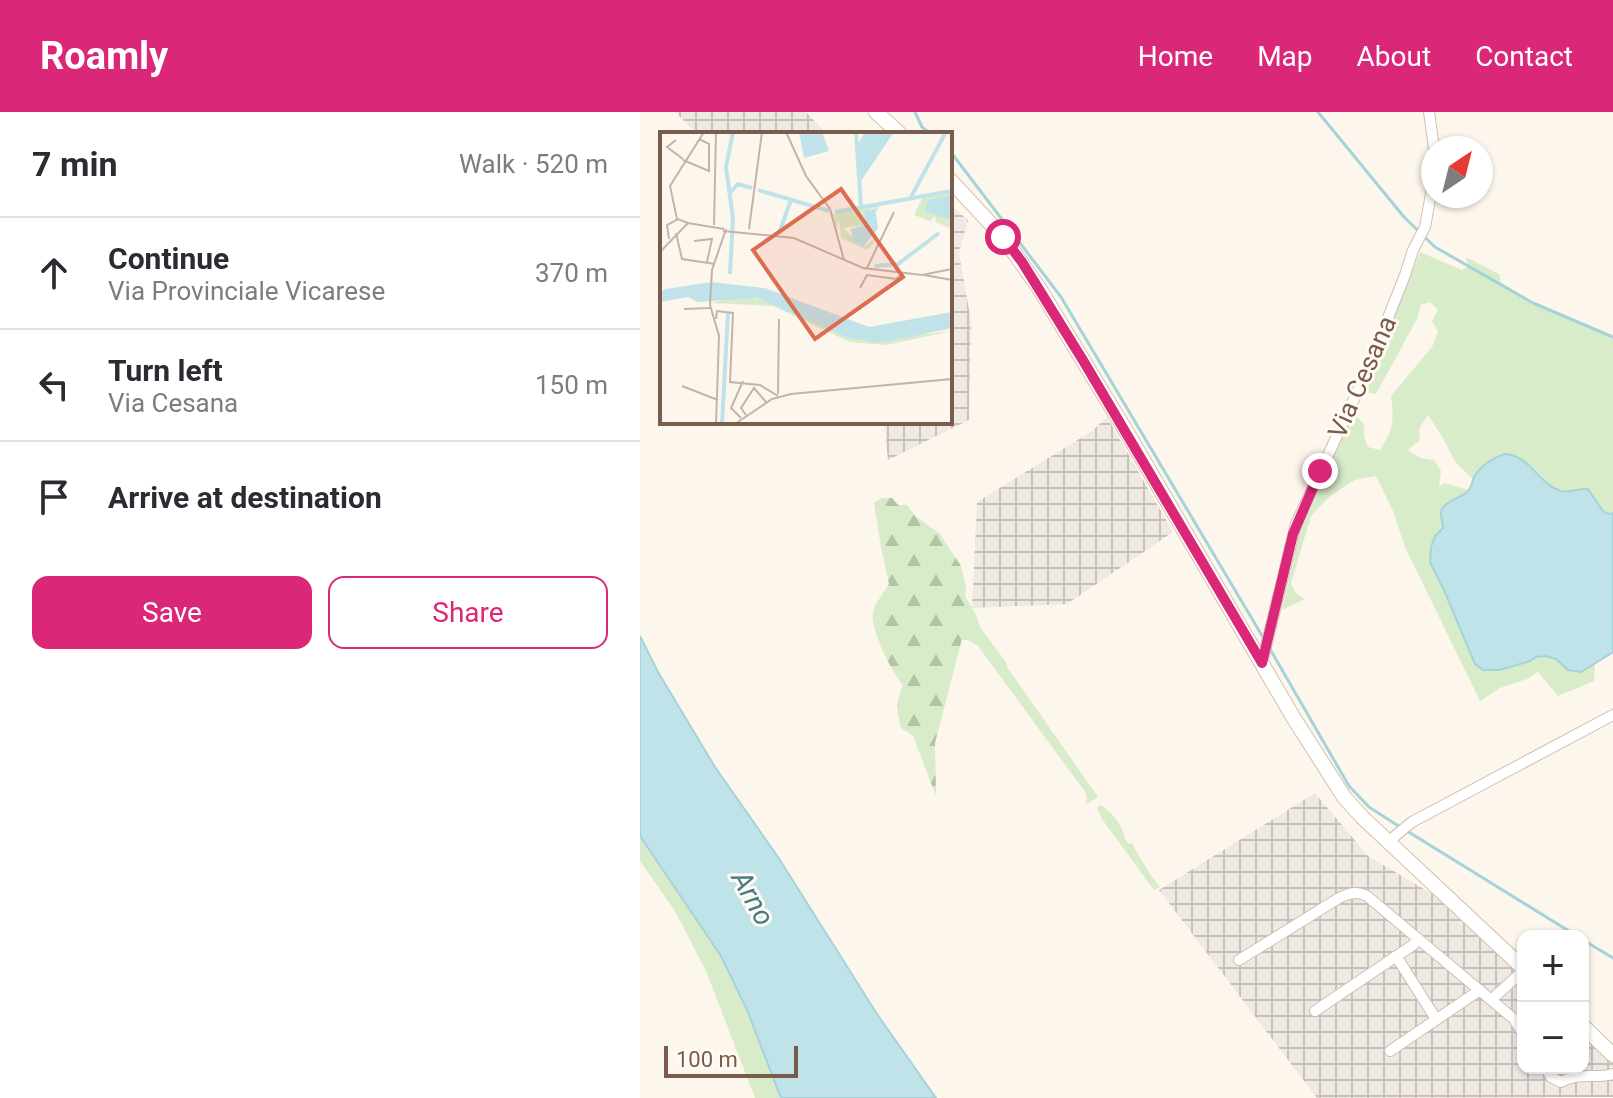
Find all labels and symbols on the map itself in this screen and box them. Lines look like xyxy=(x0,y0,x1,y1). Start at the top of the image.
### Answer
inset map xyxy=(660,132,952,424)
north arrow xyxy=(1421,136,1493,208)
route start xyxy=(985,219,1021,255)
street label: Via Cesana xyxy=(1322,311,1402,443)
route end xyxy=(1302,453,1338,489)
water label: Arno xyxy=(724,863,781,931)
scale bar xyxy=(664,1042,798,1078)

